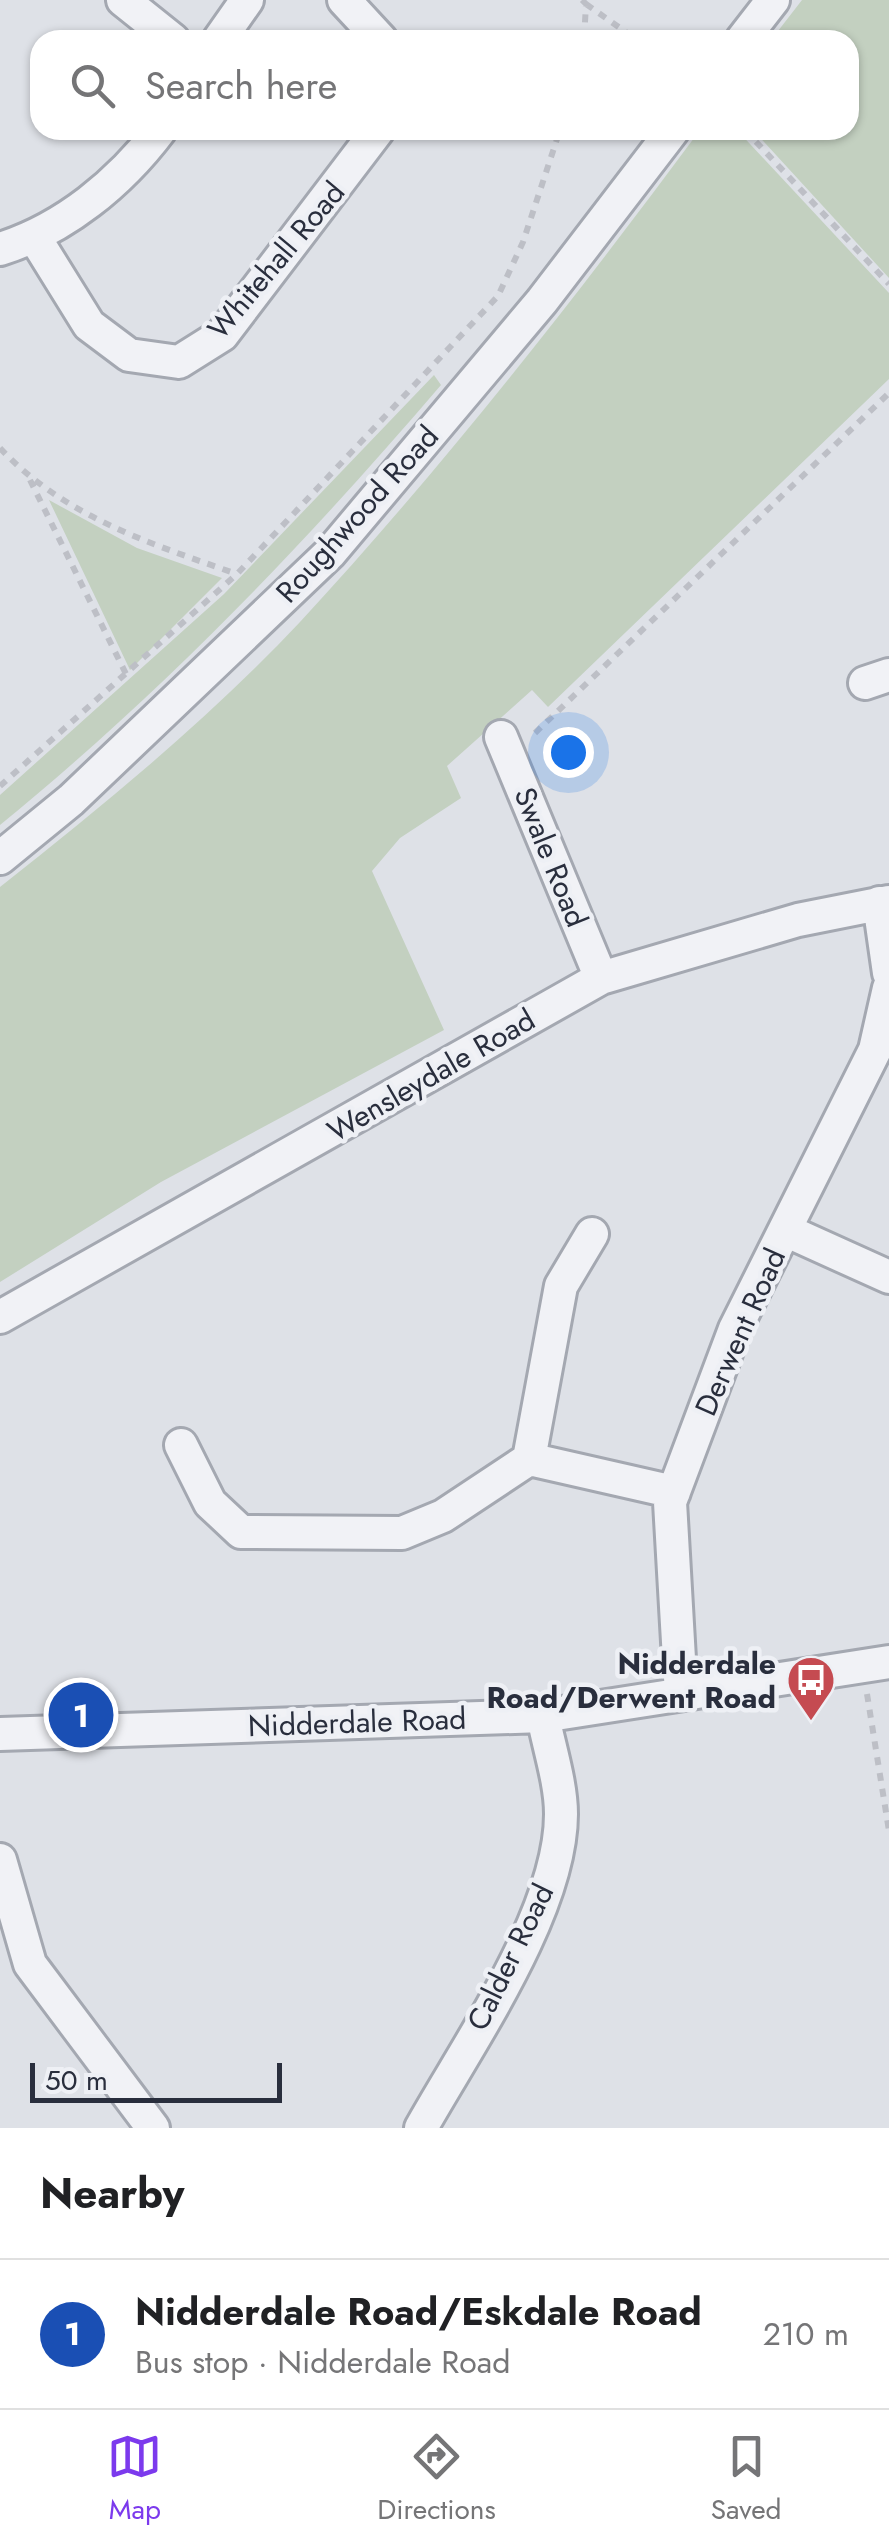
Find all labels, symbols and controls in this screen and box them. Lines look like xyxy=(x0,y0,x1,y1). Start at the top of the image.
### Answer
search box xyxy=(30,30,859,140)
icon: search xyxy=(65,58,120,113)
text: Search here xyxy=(145,58,337,113)
street label: Whitehall Road xyxy=(197,172,355,348)
street label: Roughwood Road xyxy=(266,416,448,612)
your location xyxy=(543,727,594,778)
street label: Swale Road xyxy=(503,781,599,933)
street label: Wensleydale Road xyxy=(319,998,543,1152)
street label: Derwent Road xyxy=(684,1241,796,1423)
place label: Nidderdale Road/Derwent Road xyxy=(486,1642,776,1719)
bus stop icon: Nidderdale Road/Derwent Road xyxy=(785,1654,837,1722)
pin: 1 xyxy=(48,1678,114,1752)
street label: Nidderdale Road xyxy=(247,1697,467,1747)
street label: Calder Road xyxy=(456,1876,564,2038)
scale bar xyxy=(30,2058,282,2102)
text: 50 m xyxy=(45,2060,108,2101)
text: Nearby xyxy=(40,2163,184,2224)
text: Nidderdale Road/Eskdale Road xyxy=(135,2284,702,2339)
text: 1 xyxy=(64,2311,81,2357)
text: 210 m xyxy=(763,2311,849,2357)
text: Bus stop · Nidderdale Road xyxy=(135,2339,510,2385)
tab: Map xyxy=(107,2429,162,2530)
tab: Directions xyxy=(377,2429,496,2530)
tab: Saved xyxy=(711,2429,782,2530)

